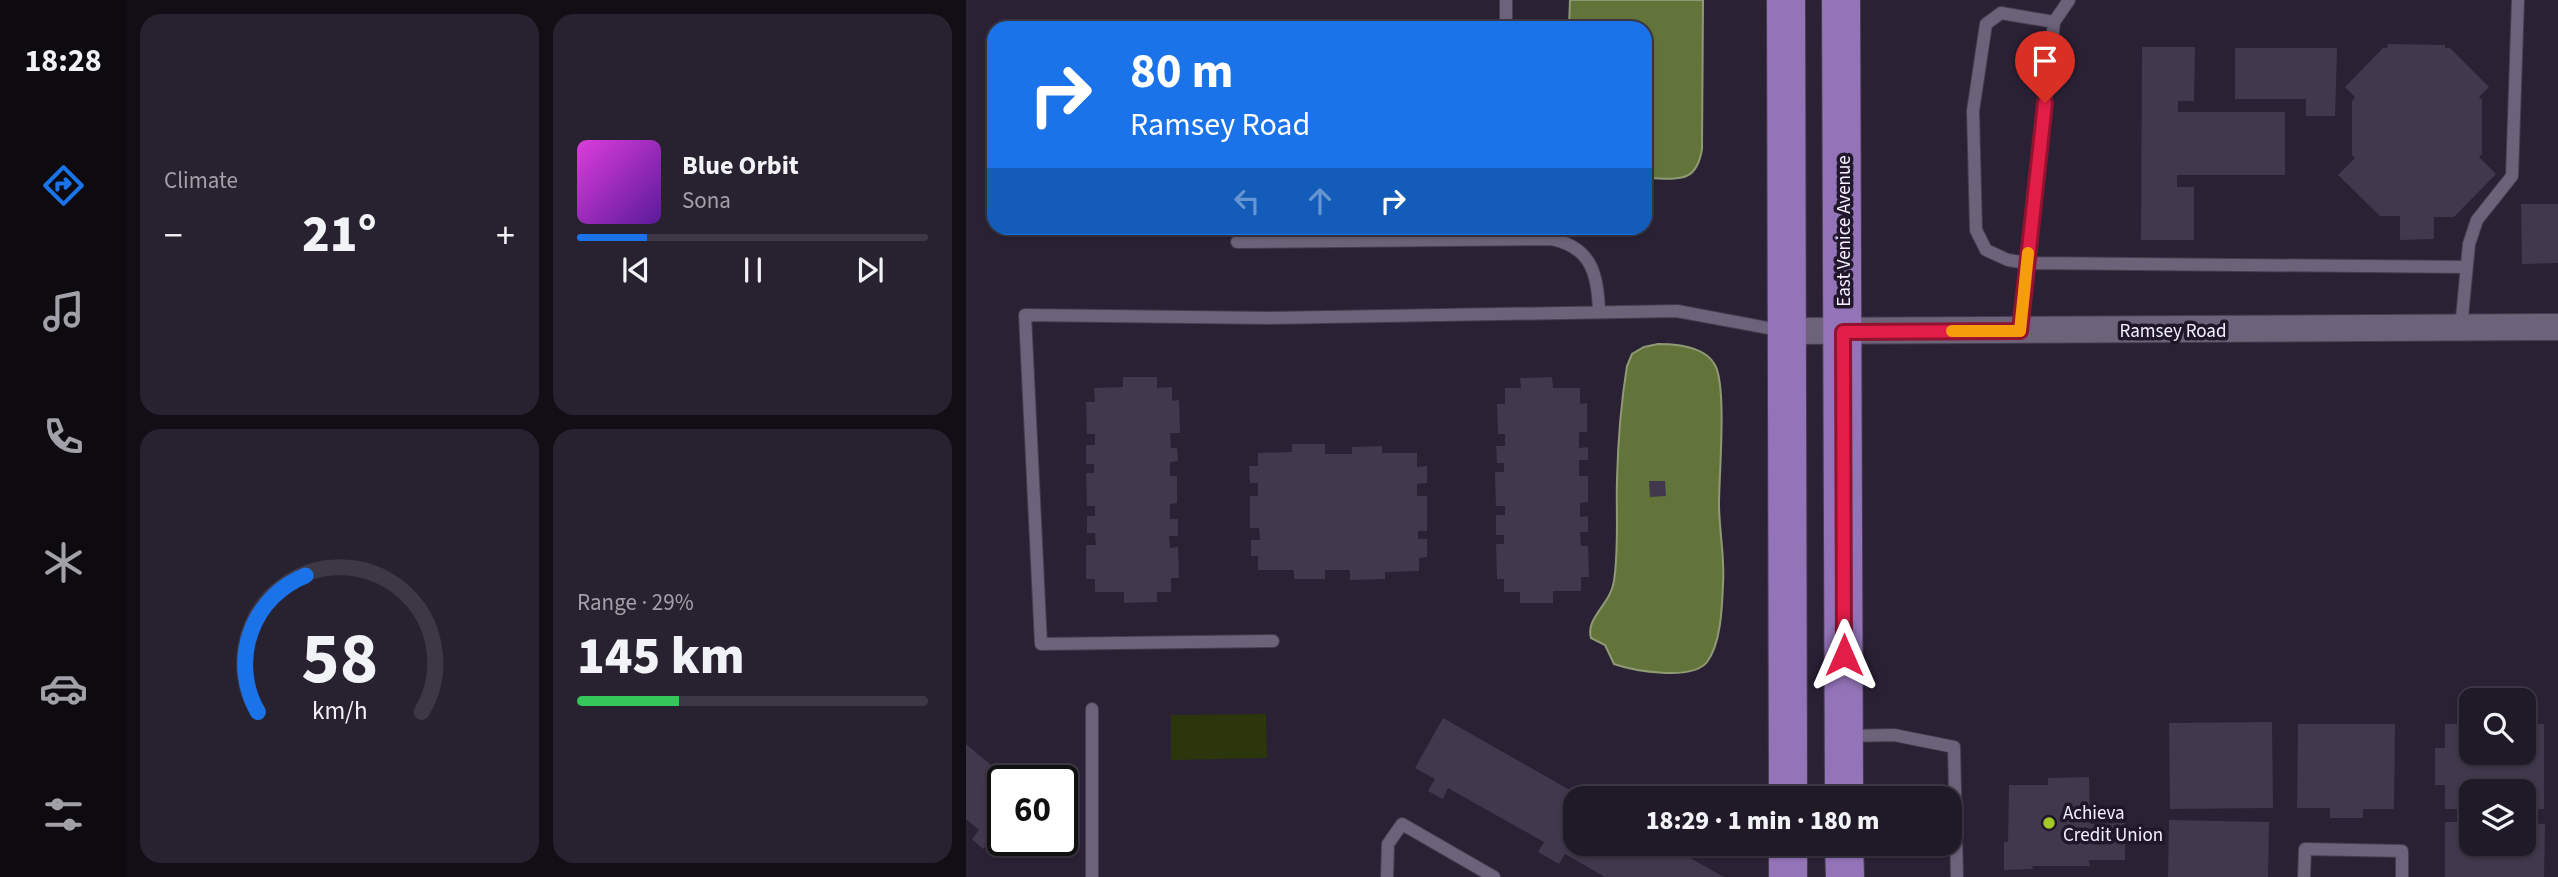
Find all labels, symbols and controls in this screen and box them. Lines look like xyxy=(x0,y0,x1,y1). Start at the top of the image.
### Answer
pin xyxy=(2015,31,2075,103)
text: 80 m xyxy=(1130,37,1234,107)
text: 18:28 xyxy=(24,38,102,84)
icon: arrive xyxy=(2026,42,2064,80)
icon: right xyxy=(1015,49,1106,140)
text: Ramsey Road xyxy=(1130,102,1310,148)
text: Blue Orbit xyxy=(682,147,799,184)
street label: East Venice Avenue xyxy=(1831,155,1858,307)
icon: directions xyxy=(39,161,88,210)
text: Climate xyxy=(164,164,238,197)
icon: left xyxy=(1228,182,1266,220)
icon: ahead xyxy=(1301,182,1339,220)
icon: right xyxy=(1374,182,1412,220)
text: Sona xyxy=(682,184,731,217)
text: 21° xyxy=(302,198,377,272)
text: − xyxy=(164,209,183,263)
text: + xyxy=(496,209,515,263)
icon: previous xyxy=(617,251,655,289)
icon: pause xyxy=(734,251,772,289)
icon: next xyxy=(851,251,889,289)
icon: music xyxy=(39,287,88,336)
street label: Ramsey Road xyxy=(2119,318,2227,345)
icon: phone xyxy=(39,412,88,461)
icon: climate xyxy=(39,538,88,587)
text: Range · 29% xyxy=(577,586,694,619)
text: 58 xyxy=(301,607,378,711)
position arrow xyxy=(1807,618,1881,692)
text: 145 km xyxy=(577,620,745,694)
icon: car xyxy=(39,664,88,713)
map controls xyxy=(2459,688,2536,856)
button: search xyxy=(2459,688,2536,765)
text: km/h xyxy=(312,693,367,729)
speed limit sign: 60 xyxy=(987,765,1078,856)
button: layers xyxy=(2459,779,2536,856)
icon: filters xyxy=(39,790,88,839)
place label: Achieva Credit Union xyxy=(2063,800,2163,849)
text: 18:29 · 1 min · 180 m xyxy=(1646,802,1879,839)
marker: Achieva Credit Union xyxy=(2041,815,2057,831)

